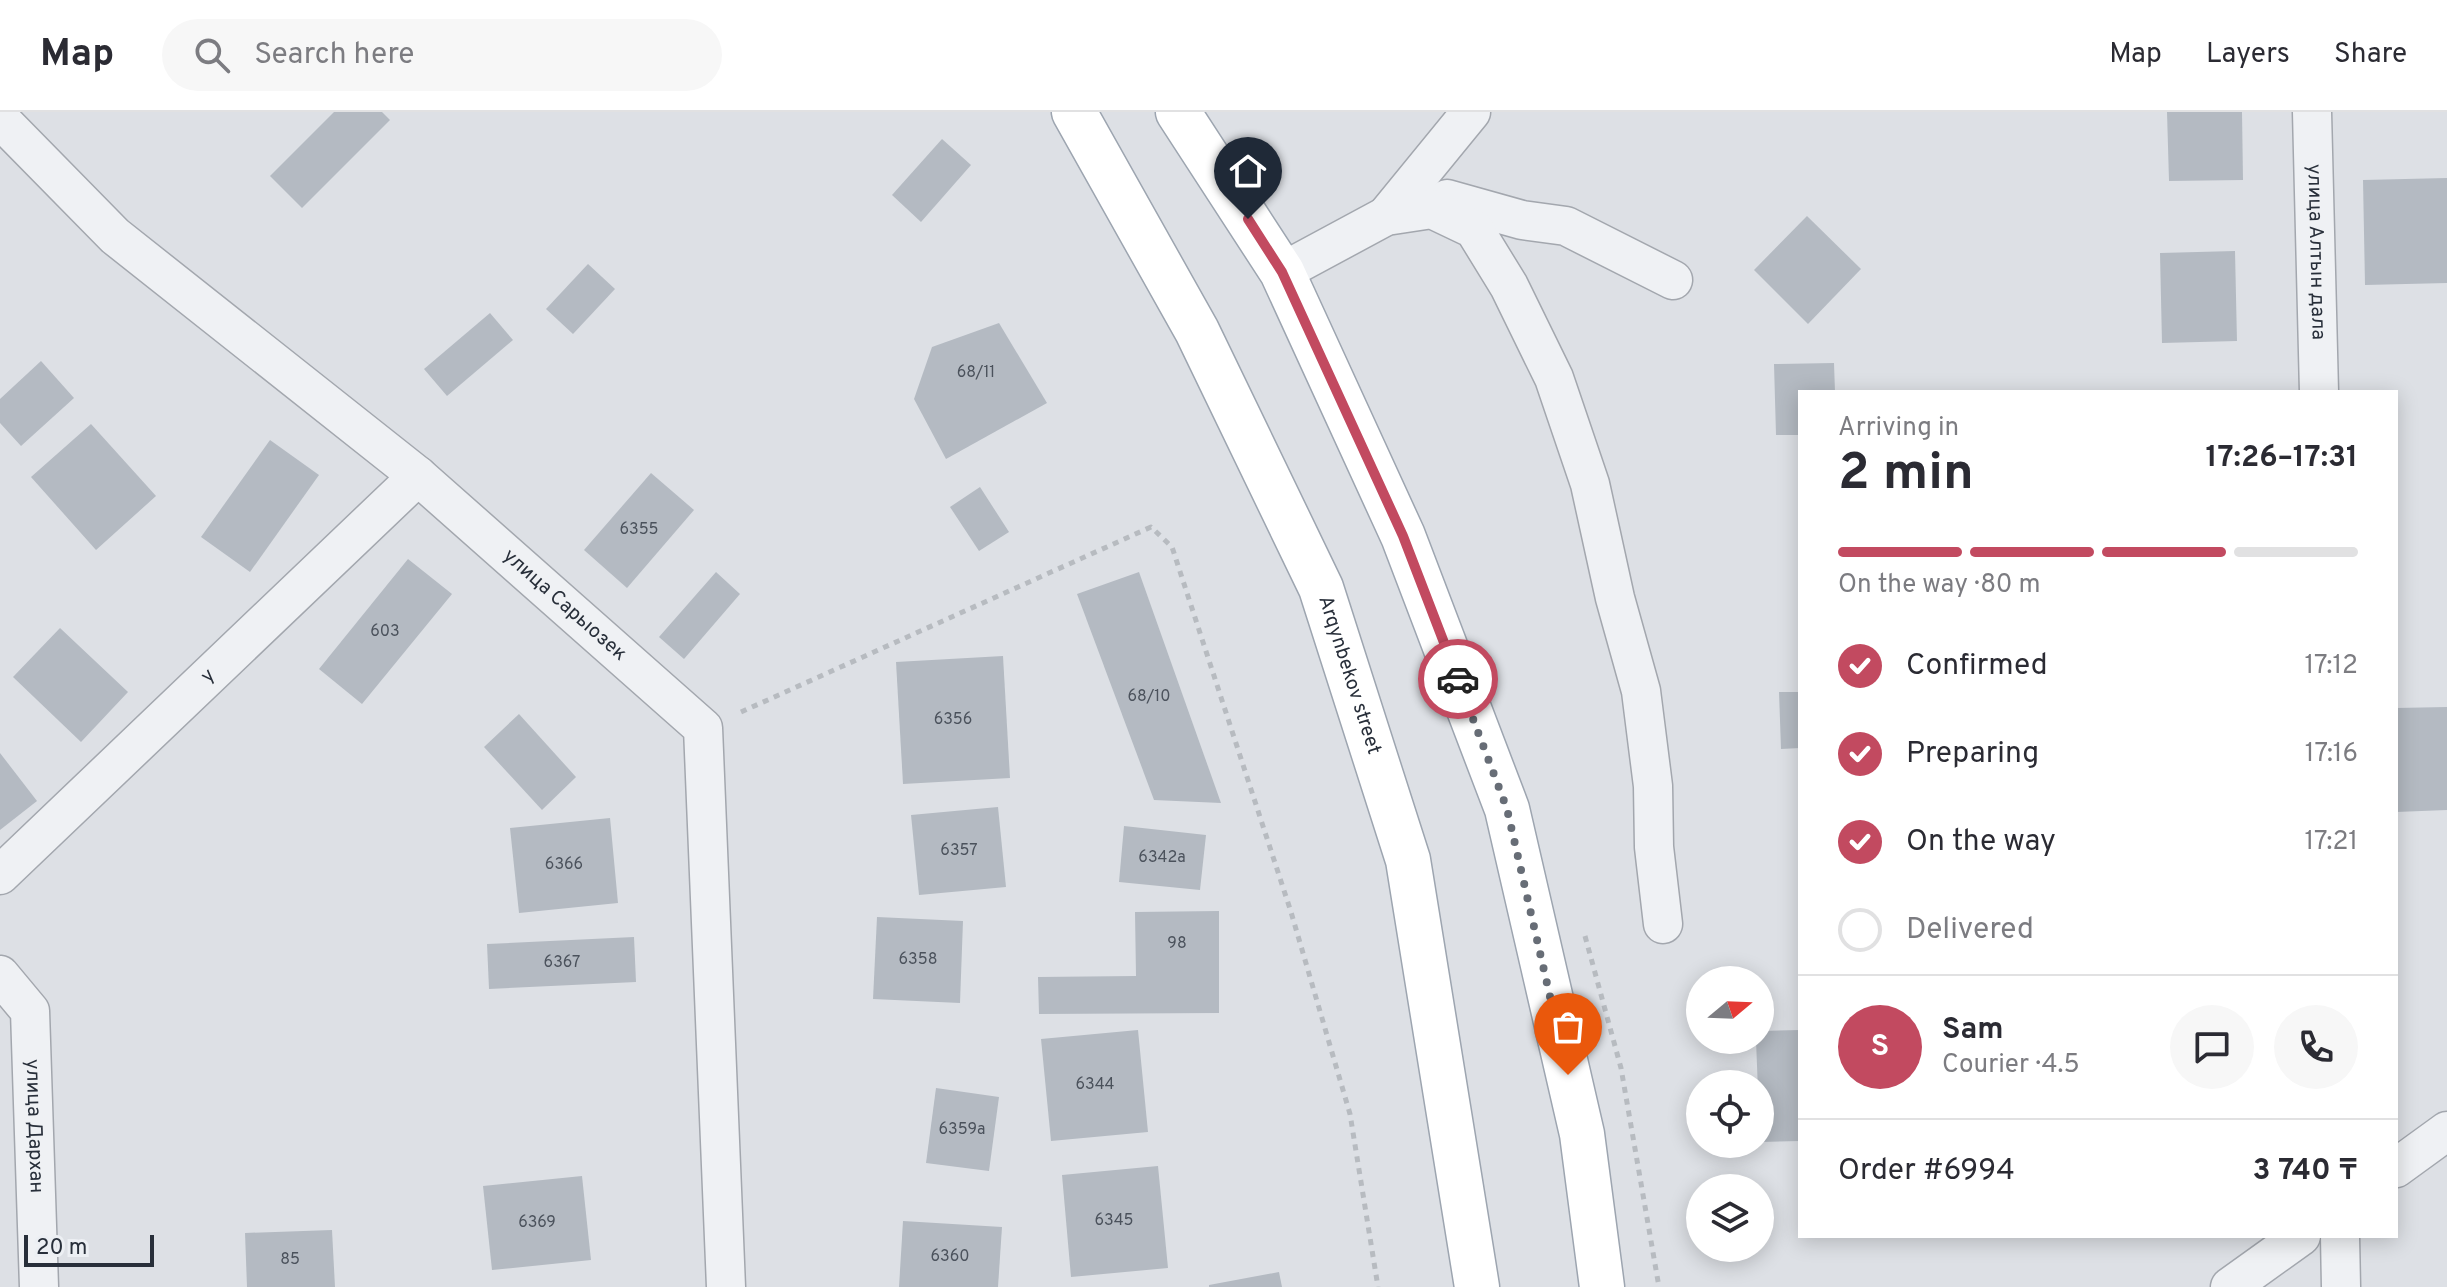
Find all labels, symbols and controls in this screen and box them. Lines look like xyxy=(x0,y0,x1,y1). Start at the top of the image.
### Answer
search box xyxy=(162,19,722,91)
text: Map xyxy=(40,31,114,80)
icon: search xyxy=(190,33,234,77)
text: Search here xyxy=(254,37,414,74)
text: Map xyxy=(2109,37,2162,73)
text: Layers xyxy=(2206,37,2290,73)
text: Share xyxy=(2334,37,2407,73)
pin xyxy=(1214,137,1282,219)
icon: home xyxy=(1226,149,1270,193)
street label: улица Алтын дала xyxy=(2300,164,2331,340)
house number: 68/11 xyxy=(957,363,995,383)
text: Arriving in xyxy=(1838,412,1959,445)
text: 17:26–17:31 xyxy=(2206,440,2358,477)
text: 2 min xyxy=(1838,442,1974,508)
house number: 6355 xyxy=(619,520,659,540)
street label: улица Сарыозек xyxy=(497,544,632,667)
text: On the way · 80 m xyxy=(1838,569,2041,602)
street label: Arqynbekov street xyxy=(1311,592,1386,758)
house number: 603 xyxy=(370,622,400,642)
courier xyxy=(1418,639,1498,719)
icon: check xyxy=(1838,644,1882,688)
text: Confirmed xyxy=(1906,648,2048,685)
text: 17:12 xyxy=(2304,650,2358,683)
icon: car xyxy=(1436,657,1480,701)
street label: у xyxy=(196,663,221,689)
house number: 68/10 xyxy=(1128,687,1170,707)
house number: 6356 xyxy=(934,710,972,730)
icon: check xyxy=(1838,732,1882,776)
text: Preparing xyxy=(1906,736,2039,773)
text: 17:16 xyxy=(2305,738,2358,771)
icon: check xyxy=(1838,820,1882,864)
text: On the way xyxy=(1906,824,2056,861)
text: 17:21 xyxy=(2304,826,2358,859)
house number: 6357 xyxy=(940,841,978,861)
house number: 6342а xyxy=(1138,848,1186,868)
house number: 6366 xyxy=(545,855,583,875)
text: Delivered xyxy=(1906,912,2034,949)
house number: 98 xyxy=(1167,934,1187,954)
house number: 6358 xyxy=(899,950,937,970)
house number: 6367 xyxy=(544,953,580,973)
north arrow xyxy=(1686,966,1774,1054)
map controls xyxy=(1686,966,1774,1262)
pin xyxy=(1534,993,1602,1075)
icon: bag xyxy=(1546,1005,1590,1049)
button: chat xyxy=(2170,1005,2254,1089)
button: phone xyxy=(2274,1005,2358,1089)
text: Sam xyxy=(1942,1012,2004,1049)
text: S xyxy=(1871,1029,1889,1066)
text: Courier · 4.5 xyxy=(1942,1049,2080,1082)
street label: улица Дархан xyxy=(19,1059,49,1194)
button: locate xyxy=(1686,1070,1774,1158)
house number: 6344 xyxy=(1075,1075,1115,1095)
house number: 6359а xyxy=(939,1120,985,1140)
text: Order #6994 xyxy=(1838,1153,2015,1190)
text: 3 740 ₸ xyxy=(2253,1153,2358,1190)
button: layers xyxy=(1686,1174,1774,1262)
house number: 6345 xyxy=(1094,1211,1134,1231)
house number: 6369 xyxy=(518,1213,556,1233)
scale bar xyxy=(24,1231,154,1267)
text: 20 m xyxy=(36,1235,87,1262)
house number: 6360 xyxy=(930,1247,970,1267)
house number: 85 xyxy=(280,1250,300,1270)

